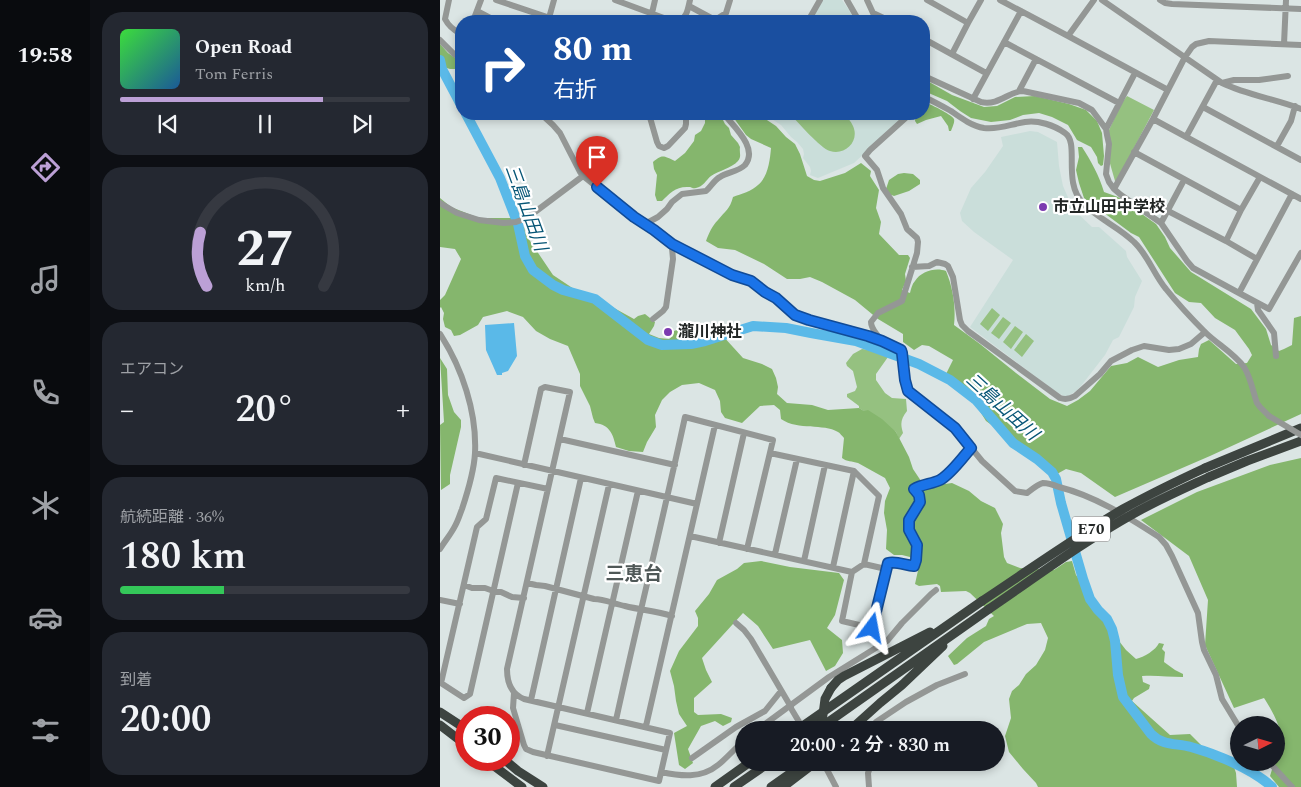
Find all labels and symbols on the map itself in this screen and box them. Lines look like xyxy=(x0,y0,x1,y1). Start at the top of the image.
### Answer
pin xyxy=(576,136,618,187)
water label: 三島山田川 xyxy=(498,161,555,257)
place label: 市立山田中学校 xyxy=(1053,195,1165,219)
marker: 市立山田中学校 xyxy=(1037,201,1049,213)
place label: 瀧川神社 xyxy=(678,320,742,344)
marker: 瀧川神社 xyxy=(662,326,674,338)
water label: 三島山田川 xyxy=(960,367,1046,448)
road number: E70 xyxy=(1072,516,1110,542)
district label: 三恵台 xyxy=(605,560,663,589)
position arrow xyxy=(845,601,897,653)
speed limit sign: 30 xyxy=(455,706,520,771)
north arrow xyxy=(1230,716,1285,771)

